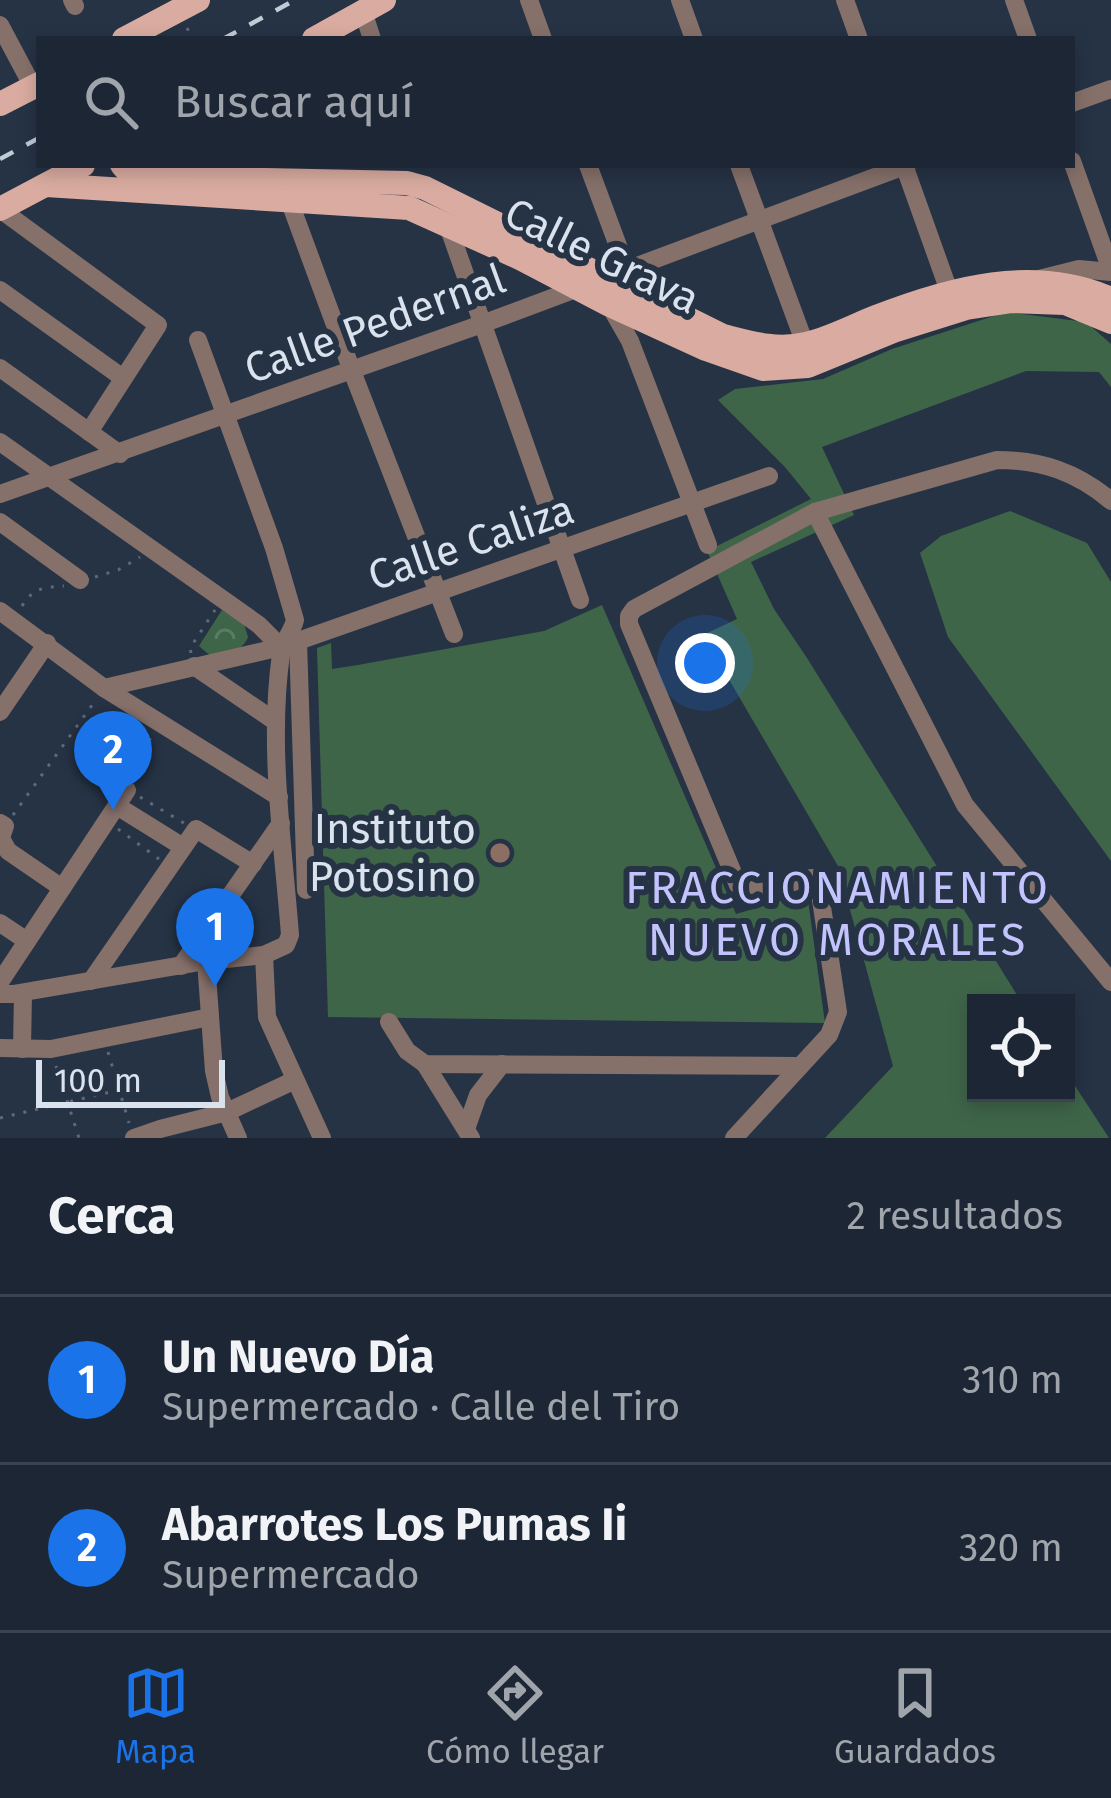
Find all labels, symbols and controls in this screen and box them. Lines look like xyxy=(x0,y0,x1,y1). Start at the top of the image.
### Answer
search box xyxy=(36,36,1075,168)
icon: search xyxy=(78,69,144,135)
text: Buscar aquí xyxy=(174,75,414,129)
street label: Calle Grava xyxy=(497,187,707,325)
street label: Calle Pedernal xyxy=(238,254,512,394)
street label: Calle Caliza xyxy=(362,484,580,602)
your location xyxy=(675,633,735,693)
pin: 2 xyxy=(74,711,152,810)
place label: Instituto Potosino xyxy=(309,804,476,902)
marker: Instituto Potosino xyxy=(487,840,513,866)
district label: FRACCIONAMIENTO NUEVO MORALES xyxy=(625,861,1051,967)
pin: 1 xyxy=(176,888,254,987)
map controls xyxy=(967,994,1075,1102)
button: locate xyxy=(967,994,1075,1102)
scale bar xyxy=(36,1054,225,1107)
text: 100 m xyxy=(54,1061,142,1101)
text: Cerca xyxy=(48,1185,175,1247)
text: 2 resultados xyxy=(847,1193,1063,1239)
text: Un Nuevo Día xyxy=(162,1330,434,1384)
text: 1 xyxy=(78,1357,96,1403)
text: 310 m xyxy=(962,1357,1063,1403)
text: Supermercado · Calle del Tiro xyxy=(162,1384,680,1430)
text: Abarrotes Los Pumas Ii xyxy=(162,1498,627,1552)
text: 2 xyxy=(77,1525,97,1571)
text: 320 m xyxy=(959,1525,1063,1571)
text: Supermercado xyxy=(162,1552,420,1598)
tab: Mapa xyxy=(115,1660,196,1772)
tab: Cómo llegar xyxy=(426,1660,604,1772)
tab: Guardados xyxy=(834,1660,996,1772)

